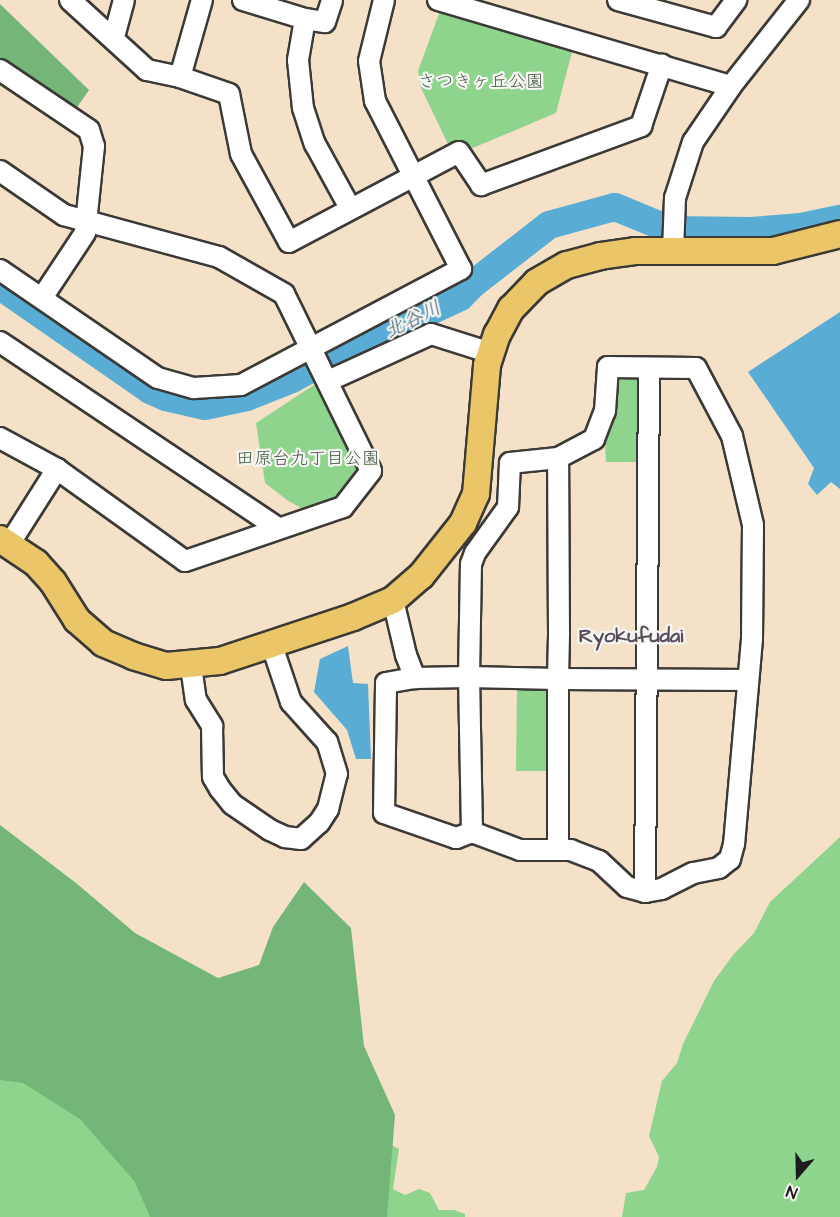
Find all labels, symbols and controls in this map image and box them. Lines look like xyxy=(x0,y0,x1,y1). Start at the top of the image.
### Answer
park label: さつきヶ丘公園 xyxy=(418,71,544,93)
water label: 北谷川 xyxy=(381,296,445,344)
park label: 田原台九丁目公園 xyxy=(236,448,380,470)
district label: Ryokufudai xyxy=(579,624,683,648)
north arrow xyxy=(768,1145,828,1205)
text: N xyxy=(783,1180,800,1204)

